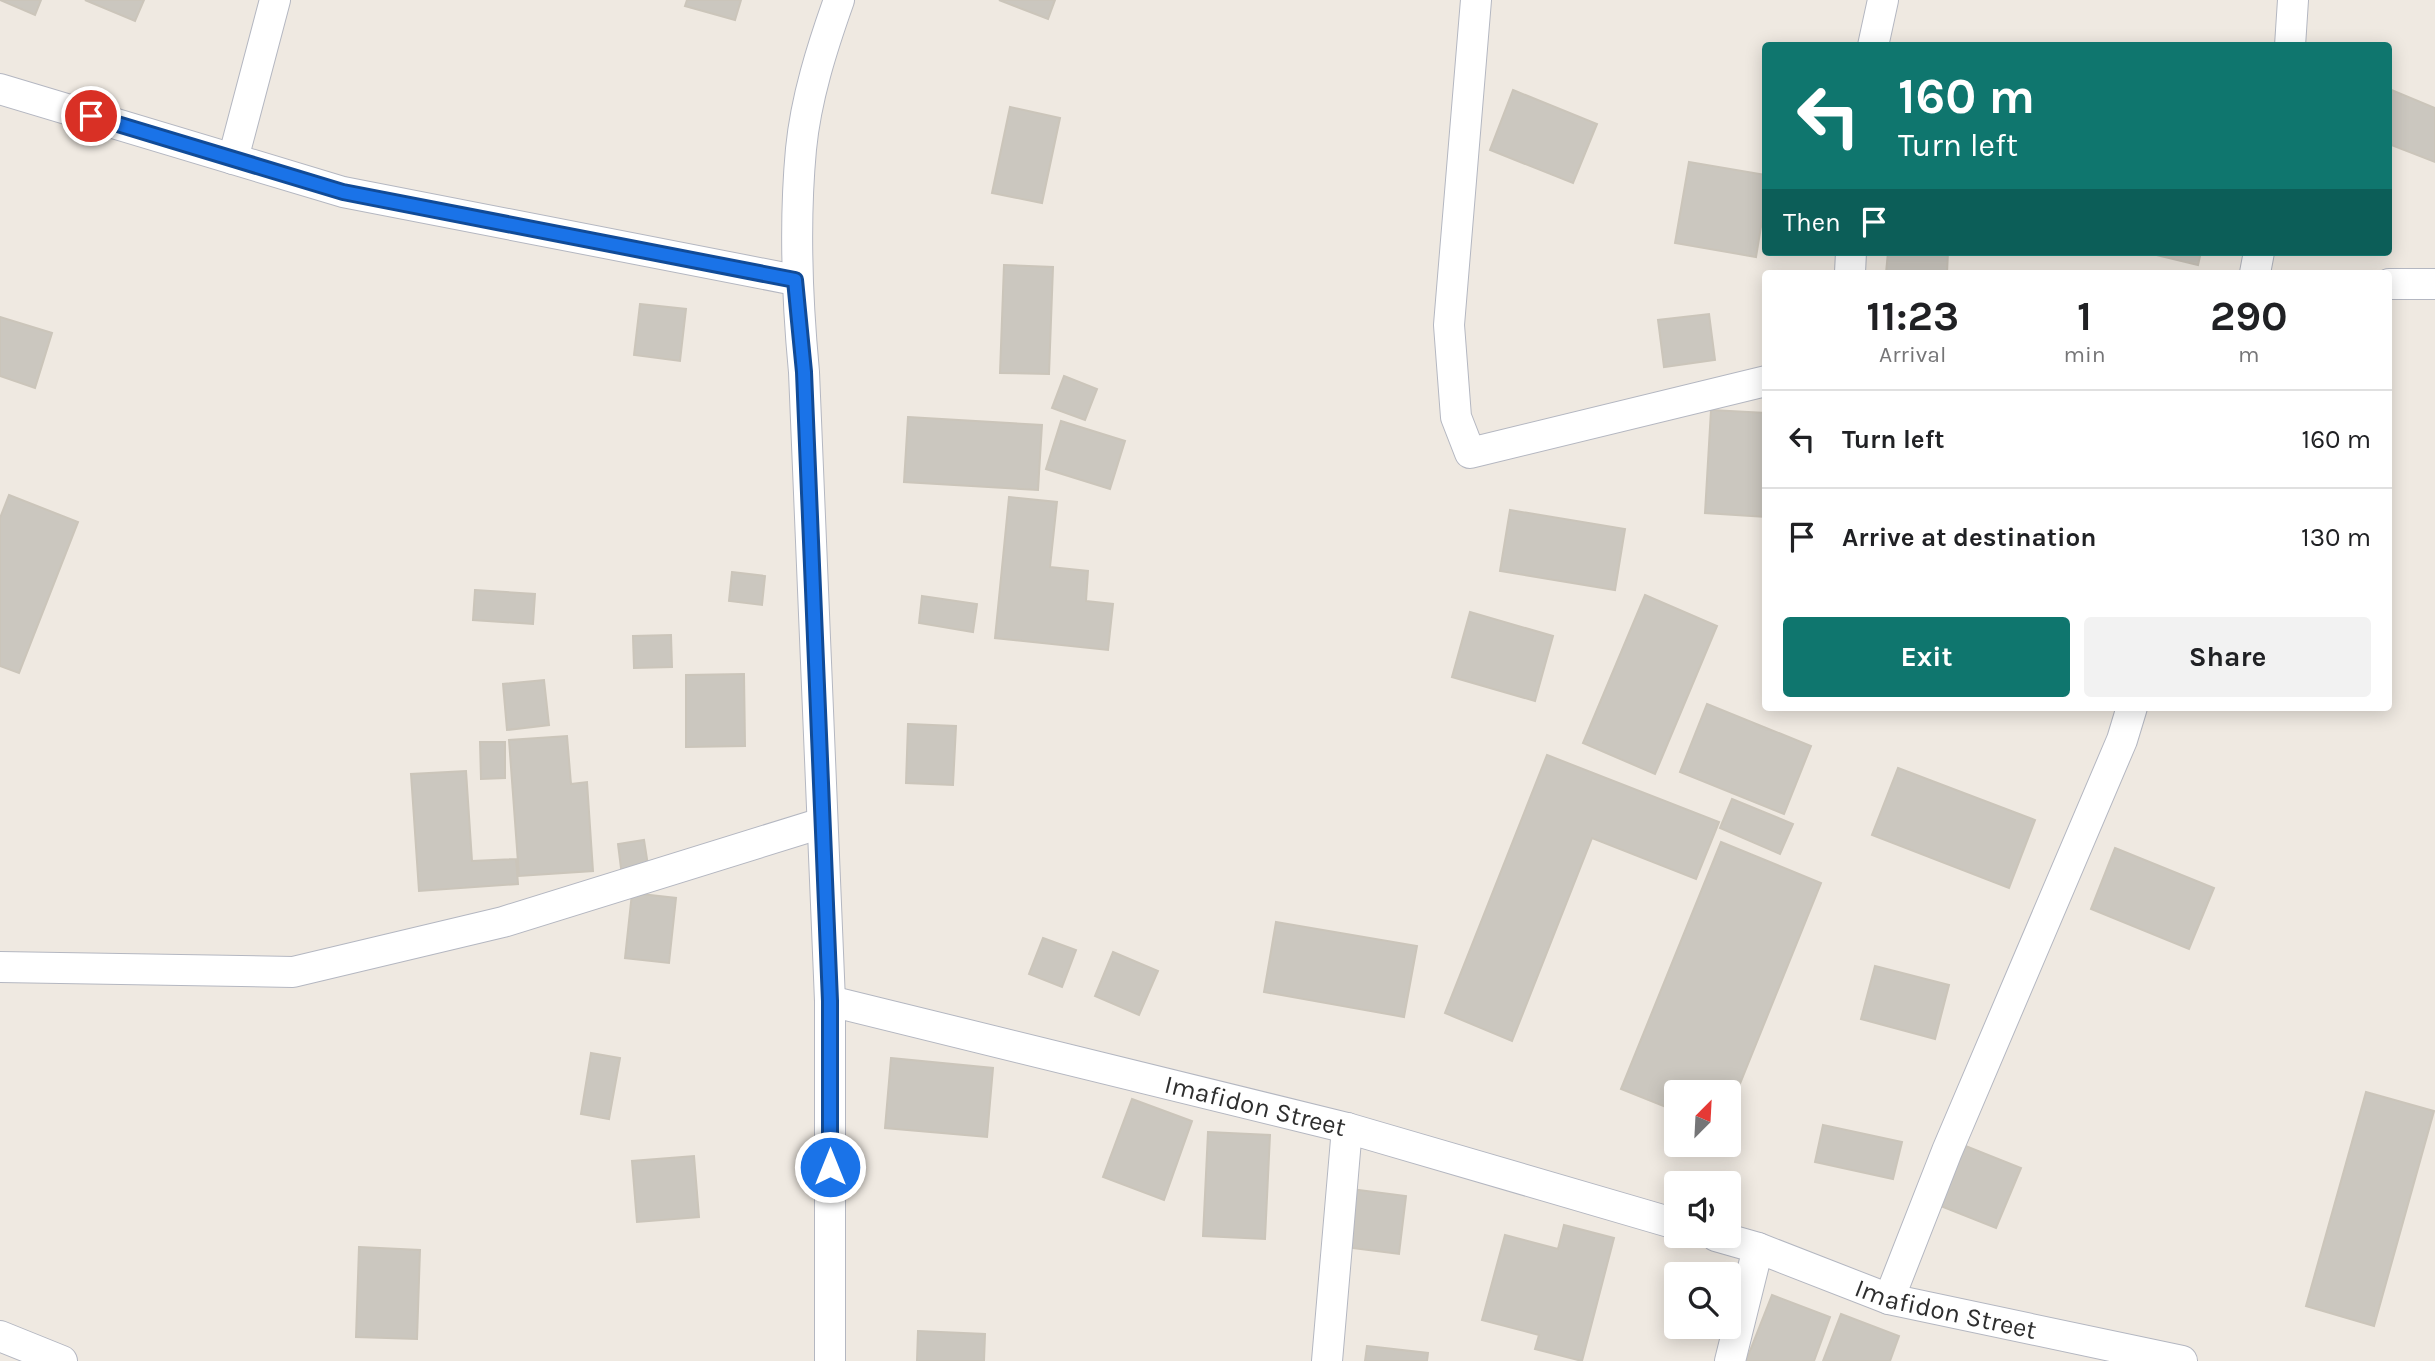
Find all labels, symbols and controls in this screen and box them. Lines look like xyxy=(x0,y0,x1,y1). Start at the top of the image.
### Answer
text: 160 m xyxy=(1898,68,2035,125)
icon: left xyxy=(1783,70,1874,161)
pin xyxy=(61,86,121,146)
icon: arrive xyxy=(72,97,110,135)
text: Turn left xyxy=(1898,127,2018,164)
icon: arrive xyxy=(1855,203,1893,241)
text: Then xyxy=(1783,207,1841,238)
text: 11:23 xyxy=(1866,291,1959,341)
text: 1 xyxy=(2077,291,2092,341)
text: 290 xyxy=(2210,291,2288,341)
text: Arrival xyxy=(1879,341,1946,368)
text: min xyxy=(2063,341,2106,368)
text: m xyxy=(2238,341,2260,368)
icon: left xyxy=(1783,420,1821,458)
text: Turn left xyxy=(1842,424,1944,455)
text: 160 m xyxy=(2302,424,2371,455)
icon: arrive xyxy=(1783,518,1821,556)
text: Arrive at destination xyxy=(1842,522,2096,553)
text: 130 m xyxy=(2301,522,2371,553)
button: Exit xyxy=(1783,617,2070,697)
button: Share xyxy=(2084,617,2371,697)
street label: Imafidon Street xyxy=(1161,1069,1349,1143)
north arrow xyxy=(1664,1080,1741,1157)
map controls xyxy=(1664,1080,1741,1339)
position arrow xyxy=(793,1130,867,1204)
button: sound xyxy=(1664,1171,1741,1248)
button: search xyxy=(1664,1262,1741,1339)
street label: Imafidon Street xyxy=(1851,1272,2040,1346)

